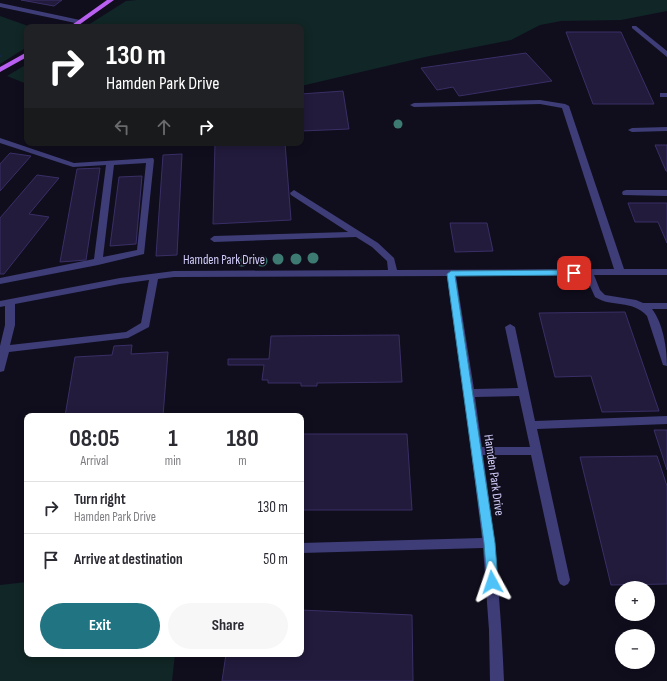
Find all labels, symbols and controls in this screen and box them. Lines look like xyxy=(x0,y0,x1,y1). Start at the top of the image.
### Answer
text: 130 m xyxy=(106,39,166,72)
icon: right xyxy=(40,40,92,92)
text: Hamden Park Drive xyxy=(106,73,220,94)
icon: left xyxy=(111,116,133,138)
icon: ahead xyxy=(153,116,175,138)
icon: right xyxy=(195,116,217,138)
street label: Hamden Park Drive xyxy=(183,252,265,268)
pin xyxy=(557,256,591,290)
icon: arrive xyxy=(563,262,585,284)
text: 08:05 xyxy=(69,424,119,453)
text: 1 xyxy=(168,424,178,453)
text: 180 xyxy=(226,424,259,453)
street label: Hamden Park Drive xyxy=(480,433,508,517)
text: Arrival xyxy=(80,453,108,469)
text: min xyxy=(165,453,181,469)
text: m xyxy=(238,453,247,469)
text: Turn right xyxy=(74,490,126,509)
icon: right xyxy=(40,497,62,519)
text: 130 m xyxy=(258,498,288,517)
text: Hamden Park Drive xyxy=(74,509,156,525)
icon: arrive xyxy=(40,549,62,571)
text: Arrive at destination xyxy=(74,550,183,569)
text: 50 m xyxy=(263,550,288,569)
position arrow xyxy=(471,561,513,603)
map controls xyxy=(615,581,655,669)
button: + xyxy=(615,581,655,621)
button: Exit xyxy=(40,603,160,649)
button: Share xyxy=(168,603,288,649)
button: − xyxy=(615,629,655,669)

